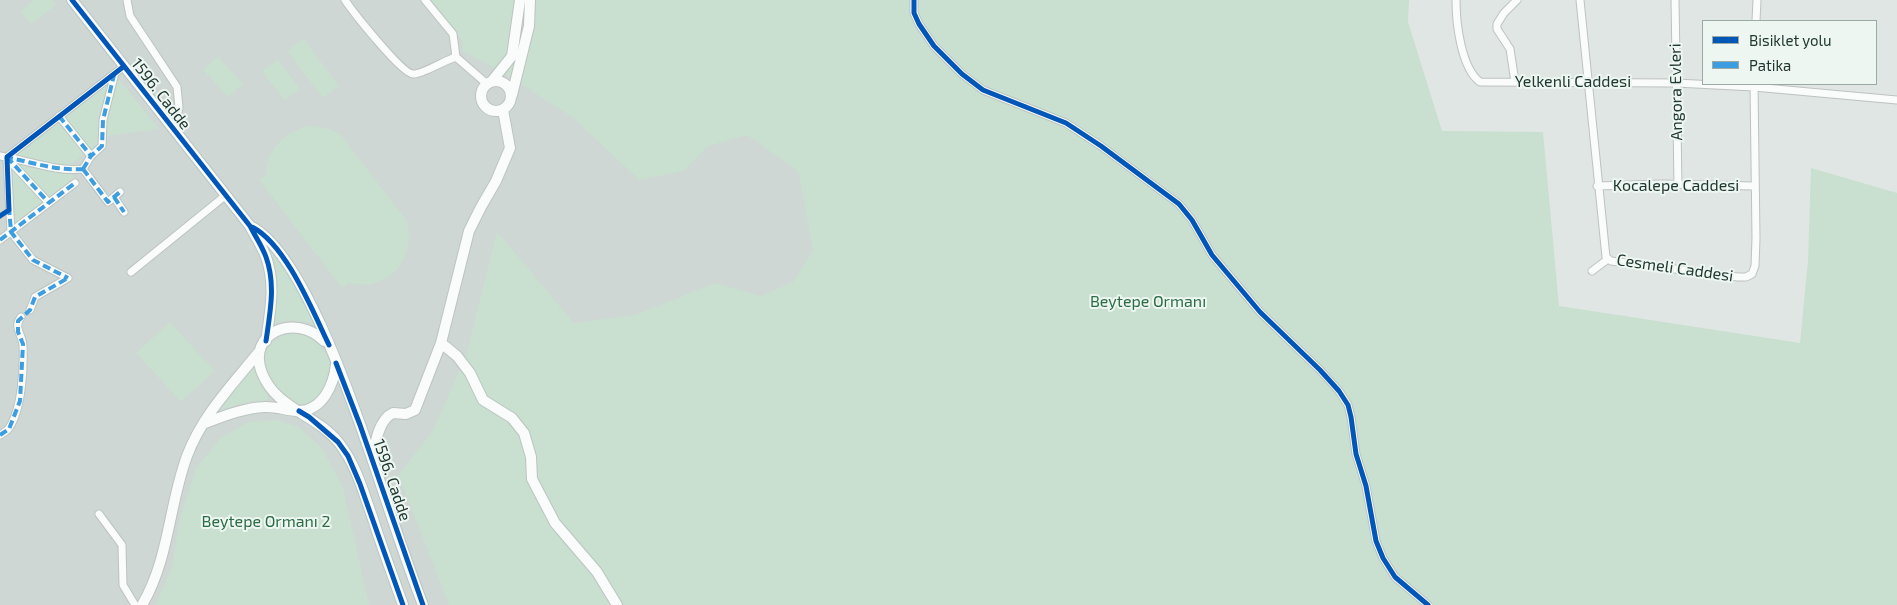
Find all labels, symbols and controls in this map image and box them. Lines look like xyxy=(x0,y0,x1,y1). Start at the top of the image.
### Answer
legend xyxy=(1702,20,1877,85)
text: Bisiklet yolu xyxy=(1749,31,1832,49)
street label: Angora Evleri xyxy=(1666,43,1686,141)
street label: 1596. Cadde xyxy=(127,54,195,134)
text: Patika xyxy=(1749,56,1791,74)
street label: Yelkenli Caddesi xyxy=(1515,72,1631,92)
street label: Kocalepe Caddesi xyxy=(1613,176,1739,196)
street label: Cesmeli Caddesi xyxy=(1615,250,1735,286)
park label: Beytepe Ormanı xyxy=(1090,292,1206,312)
street label: 1596. Cadde xyxy=(369,437,415,523)
park label: Beytepe Ormanı 2 xyxy=(202,512,330,532)

